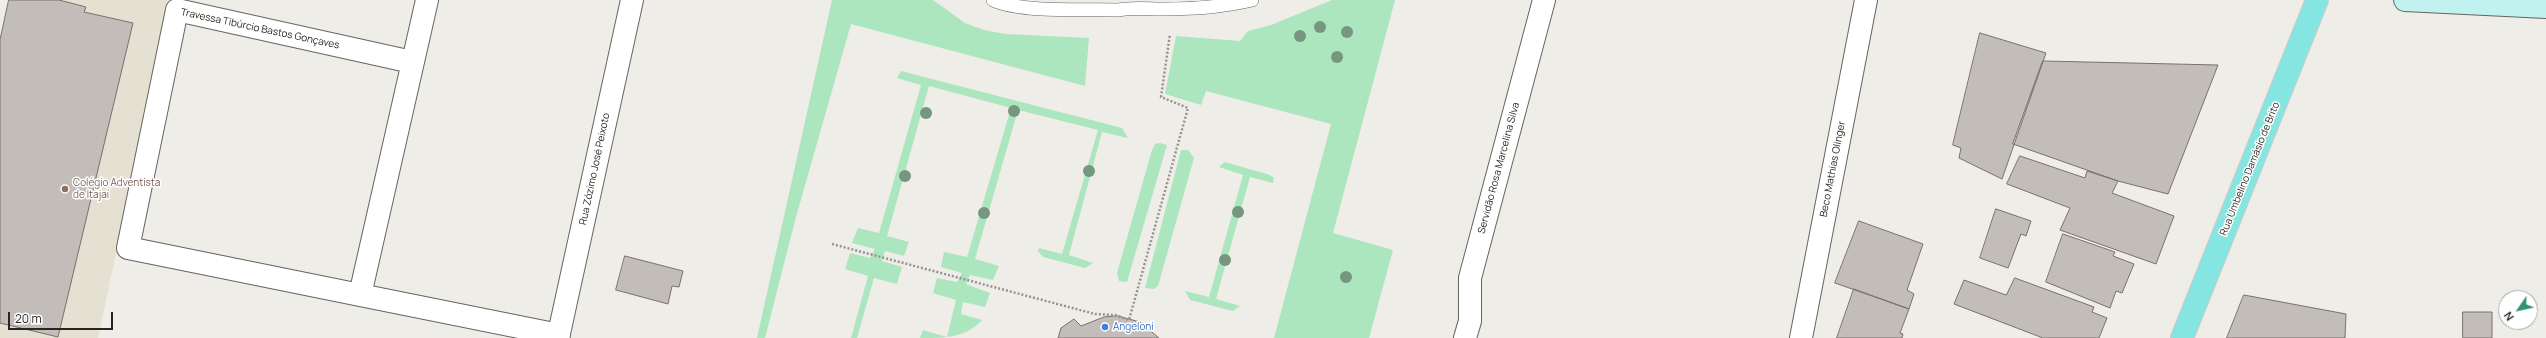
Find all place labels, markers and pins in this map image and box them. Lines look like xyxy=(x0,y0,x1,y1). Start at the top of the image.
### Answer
place label: Colégio Adventista de Itajaí xyxy=(73,177,160,200)
marker: Colégio Adventista de Itajaí xyxy=(60,184,70,194)
place label: Angeloni xyxy=(1113,321,1154,333)
marker: Angeloni xyxy=(1100,322,1110,332)

